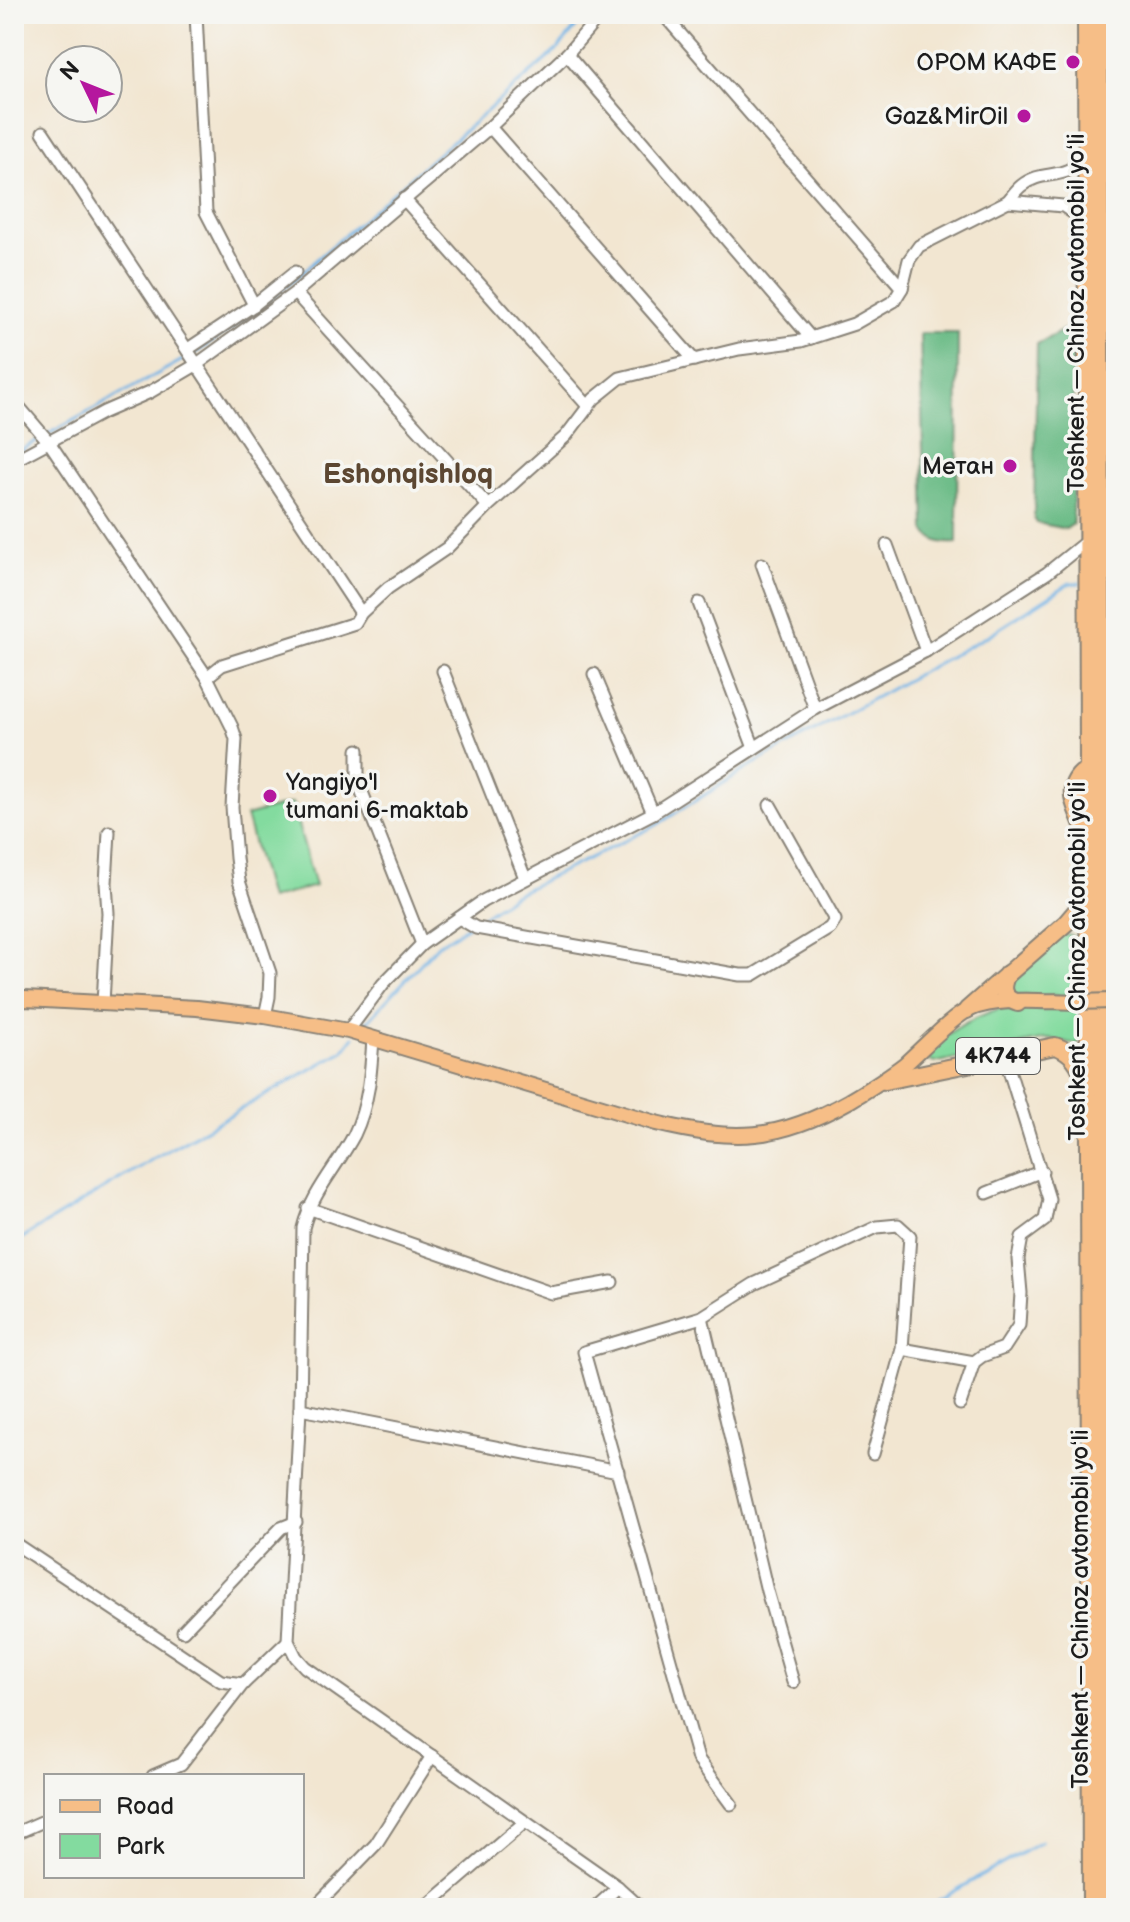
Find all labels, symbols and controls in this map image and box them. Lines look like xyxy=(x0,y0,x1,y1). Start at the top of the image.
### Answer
north arrow xyxy=(44,44,124,124)
place label: ОРОМ КАФЕ xyxy=(917,48,1057,77)
marker: ОРОМ КАФЕ xyxy=(1064,53,1082,71)
text: N xyxy=(55,56,86,87)
place label: Gaz&MirOil xyxy=(885,102,1008,131)
marker: Gaz&MirOil xyxy=(1015,107,1033,125)
street label: Toshkent — Chinoz avtomobil yoʻli xyxy=(1062,133,1091,493)
place label: Метан xyxy=(922,452,994,481)
marker: Метан xyxy=(1001,457,1019,475)
district label: Eshonqishloq xyxy=(323,458,493,491)
place label: Yangiyo'l tumani 6-maktab xyxy=(285,768,469,825)
street label: Toshkent — Chinoz avtomobil yoʻli xyxy=(1063,781,1092,1141)
marker: Yangiyo'l tumani 6-maktab xyxy=(261,787,279,805)
road number: 4К744 xyxy=(956,1038,1040,1074)
street label: Toshkent — Chinoz avtomobil yoʻli xyxy=(1066,1429,1095,1789)
legend xyxy=(44,1774,304,1878)
text: Road xyxy=(116,1792,174,1821)
text: Park xyxy=(116,1832,164,1861)

